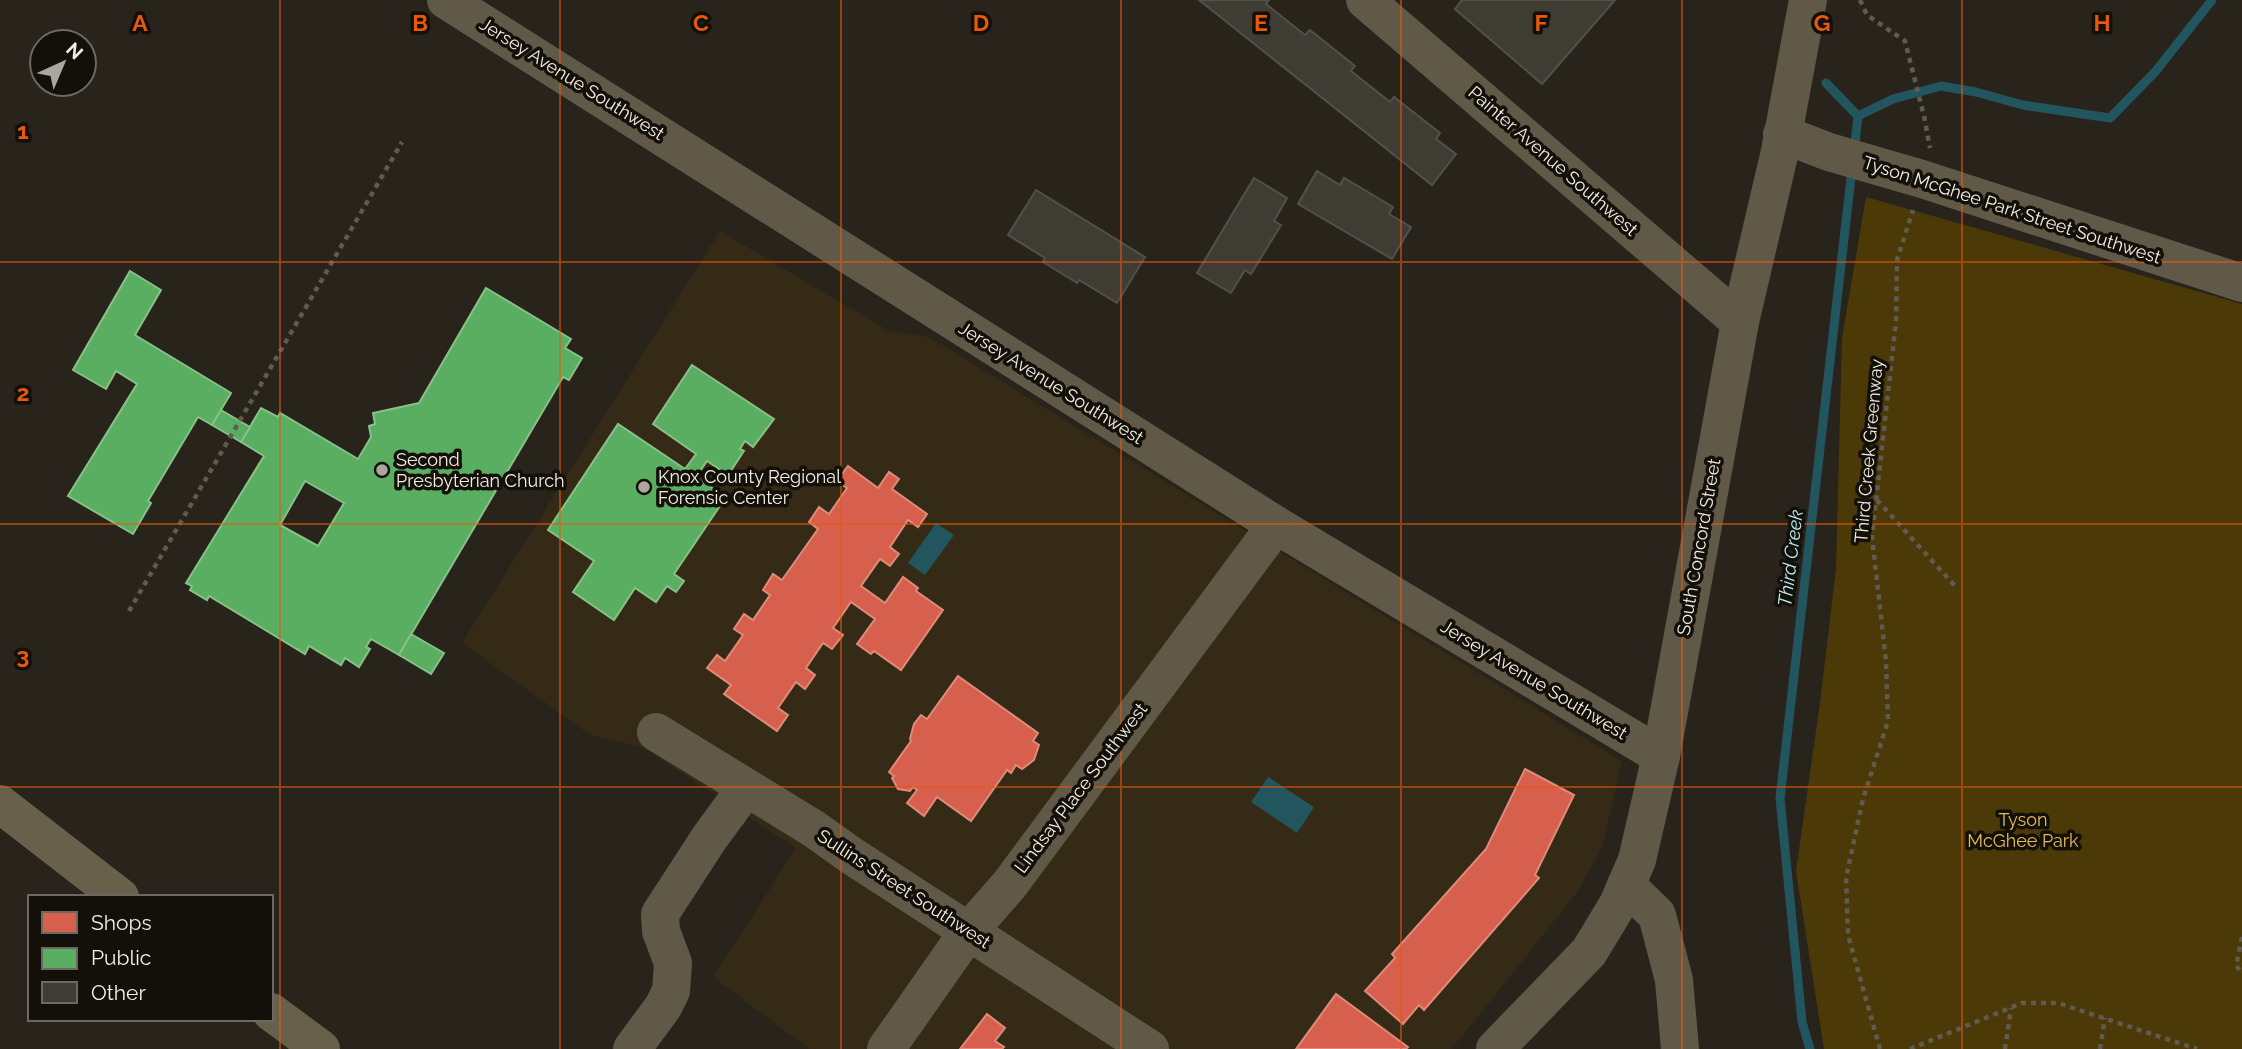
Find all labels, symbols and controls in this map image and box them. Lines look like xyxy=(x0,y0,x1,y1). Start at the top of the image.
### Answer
text: A xyxy=(132,9,148,36)
text: B xyxy=(412,9,428,36)
text: C xyxy=(693,9,709,36)
text: D xyxy=(973,9,989,36)
text: E xyxy=(1254,9,1268,36)
text: F xyxy=(1534,9,1548,36)
text: G xyxy=(1814,9,1830,36)
text: H xyxy=(2093,9,2111,36)
street label: Jersey Avenue Southwest xyxy=(476,13,668,144)
north arrow xyxy=(28,28,98,98)
text: N xyxy=(62,38,88,64)
street label: Painter Avenue Southwest xyxy=(1464,81,1642,240)
text: 1 xyxy=(17,117,29,144)
street label: Tyson McGhee Park Street Southwest xyxy=(1860,151,2164,268)
street label: Jersey Avenue Southwest xyxy=(955,317,1147,448)
street label: Third Creek Greenway xyxy=(1850,358,1887,544)
text: 2 xyxy=(17,379,29,406)
place label: Second Presbyterian Church xyxy=(396,449,565,491)
street label: South Concord Street xyxy=(1673,457,1724,637)
marker: Second Presbyterian Church xyxy=(374,462,390,478)
place label: Knox County Regional Forensic Center xyxy=(658,466,841,508)
marker: Knox County Regional Forensic Center xyxy=(636,479,652,495)
water label: Third Creek xyxy=(1773,508,1807,608)
street label: Jersey Avenue Southwest xyxy=(1437,616,1631,744)
text: 3 xyxy=(17,642,29,669)
street label: Lindsay Place Southwest xyxy=(1010,699,1151,877)
park label: Tyson McGhee Park xyxy=(1967,809,2079,851)
street label: Sullins Street Southwest xyxy=(814,825,995,952)
legend xyxy=(28,895,273,1021)
text: Shops xyxy=(91,910,152,935)
text: Public xyxy=(91,945,151,970)
text: Other xyxy=(91,980,146,1005)

